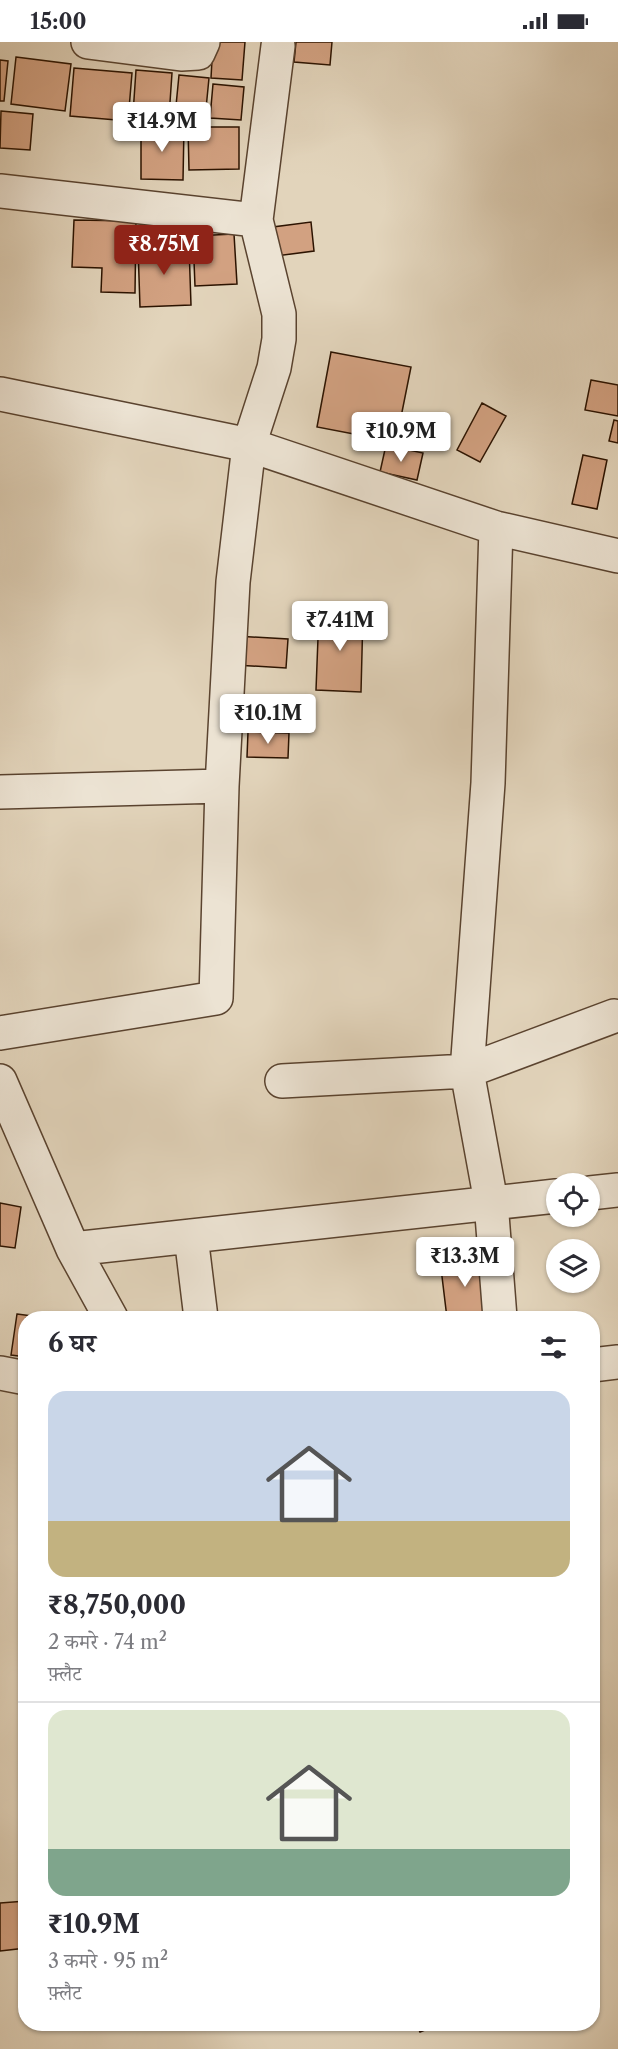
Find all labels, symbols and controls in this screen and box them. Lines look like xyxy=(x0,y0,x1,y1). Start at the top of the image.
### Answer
text: 15:00 xyxy=(30,8,87,35)
pin: ₹14.9M xyxy=(113,102,211,153)
text: ₹14.9M xyxy=(127,109,197,133)
pin: ₹8.75M xyxy=(115,225,213,276)
text: ₹8.75M xyxy=(128,232,200,256)
pin: ₹10.9M xyxy=(352,412,450,463)
text: ₹10.9M xyxy=(366,419,436,443)
pin: ₹7.41M xyxy=(291,601,389,652)
text: ₹7.41M xyxy=(306,608,374,632)
pin: ₹10.1M xyxy=(219,694,317,745)
text: ₹10.1M xyxy=(234,701,302,725)
map controls xyxy=(546,1173,600,1293)
button: locate xyxy=(546,1173,600,1227)
pin: ₹13.3M xyxy=(416,1237,514,1288)
button: layers xyxy=(546,1239,600,1293)
text: ₹13.3M xyxy=(430,1244,500,1268)
text: 6 घर xyxy=(48,1327,96,1359)
icon: filters xyxy=(537,1331,570,1364)
icon: home xyxy=(255,1430,363,1538)
text: ₹8,750,000 xyxy=(48,1589,186,1621)
text: 2 कमरे · 74 m² xyxy=(48,1630,167,1654)
text: फ़्लैट xyxy=(48,1662,81,1686)
icon: home xyxy=(255,1749,363,1857)
text: ₹10.9M xyxy=(48,1908,140,1940)
text: 3 कमरे · 95 m² xyxy=(48,1949,168,1973)
text: फ़्लैट xyxy=(48,1981,81,2005)

